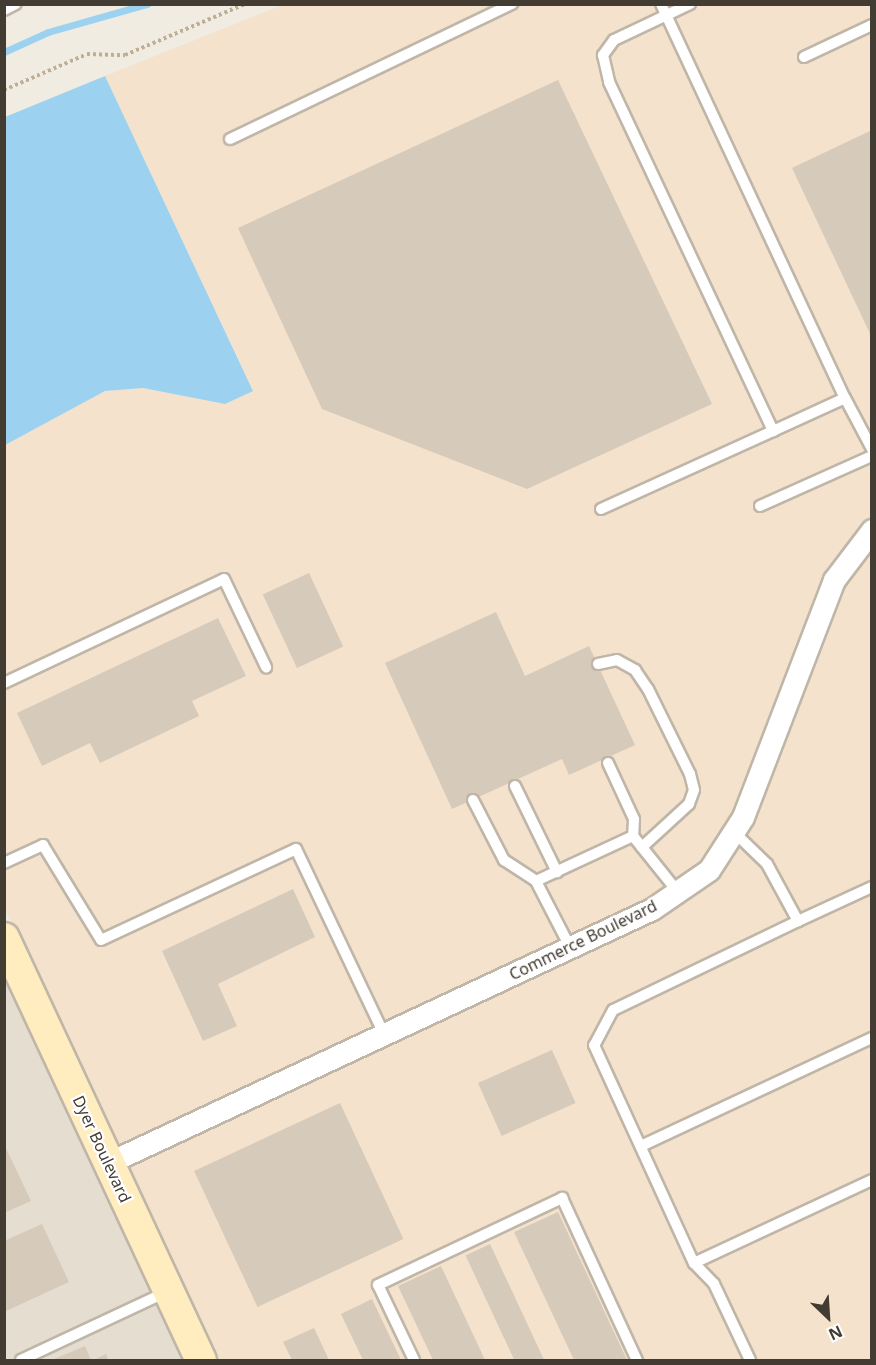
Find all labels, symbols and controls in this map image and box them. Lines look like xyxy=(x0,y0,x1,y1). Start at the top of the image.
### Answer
street label: Commerce Boulevard xyxy=(506,896,660,984)
street label: Dyer Boulevard xyxy=(69,1093,135,1205)
north arrow xyxy=(798,1287,858,1347)
text: N xyxy=(825,1321,846,1346)

